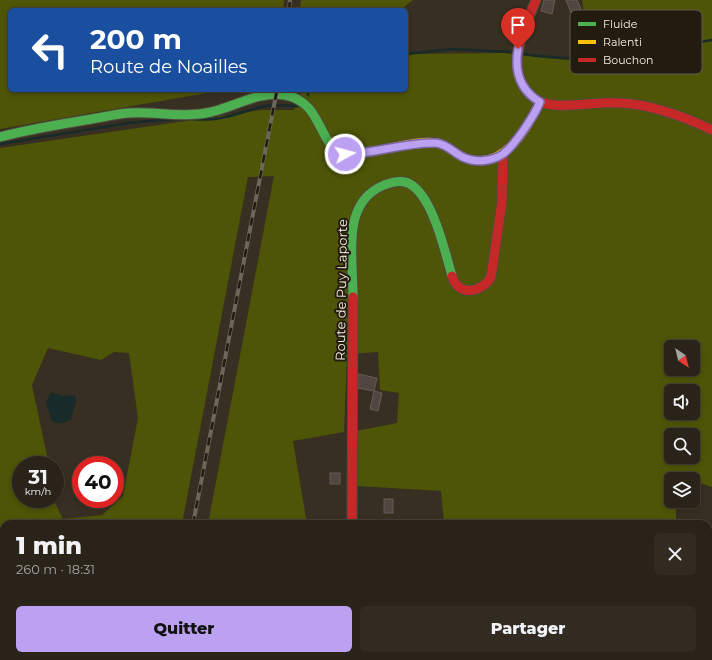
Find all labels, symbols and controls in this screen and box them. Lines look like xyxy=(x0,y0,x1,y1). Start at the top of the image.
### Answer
pin xyxy=(501,8,535,49)
legend xyxy=(570,10,702,74)
icon: arrive xyxy=(507,14,529,36)
text: Fluide xyxy=(603,17,638,31)
text: 200 m xyxy=(90,22,182,56)
icon: left xyxy=(24,24,76,76)
text: Ralenti xyxy=(603,35,642,49)
text: Bouchon xyxy=(603,53,653,67)
text: Route de Noailles xyxy=(90,56,247,78)
position arrow xyxy=(324,133,366,175)
street label: Route de Puy Laporte xyxy=(332,219,350,361)
north arrow xyxy=(664,340,700,376)
map controls xyxy=(664,340,700,508)
button: sound xyxy=(664,384,700,420)
button: search xyxy=(664,428,700,464)
speed limit sign: 40 xyxy=(72,456,124,508)
text: 31 xyxy=(28,465,48,489)
button: layers xyxy=(664,472,700,508)
text: km/h xyxy=(25,485,51,498)
text: 1 min xyxy=(16,531,82,560)
button: close xyxy=(654,533,696,575)
text: 260 m · 18:31 xyxy=(16,561,95,577)
button: Quitter xyxy=(16,606,352,652)
button: Partager xyxy=(360,606,696,652)

